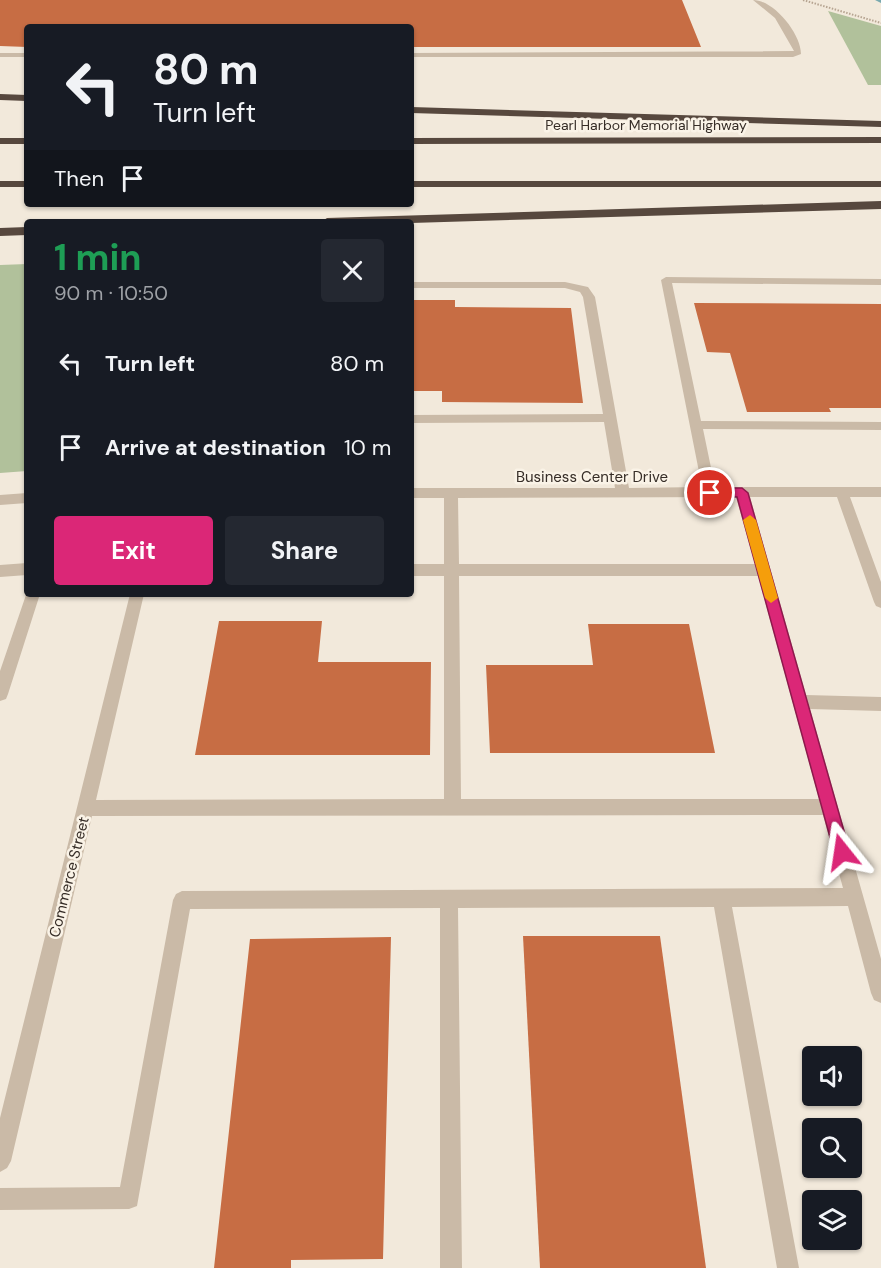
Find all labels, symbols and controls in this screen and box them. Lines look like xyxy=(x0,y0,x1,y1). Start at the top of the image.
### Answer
text: 80 m xyxy=(153,42,259,97)
icon: left xyxy=(54,48,132,126)
text: Turn left xyxy=(153,95,256,130)
street label: Pearl Harbor Memorial Highway xyxy=(545,116,747,134)
icon: arrive xyxy=(116,162,149,195)
text: Then xyxy=(54,164,104,193)
text: 1 min xyxy=(54,234,142,281)
button: close xyxy=(321,239,384,302)
text: 90 m · 10:50 xyxy=(54,280,168,306)
icon: left xyxy=(54,347,87,380)
text: Turn left xyxy=(105,349,195,378)
text: 80 m xyxy=(330,349,384,378)
icon: arrive xyxy=(54,431,87,464)
text: Arrive at destination xyxy=(105,433,326,462)
text: 10 m xyxy=(344,433,391,462)
street label: Business Center Drive xyxy=(516,467,668,487)
pin xyxy=(684,467,735,518)
icon: arrive xyxy=(693,476,726,509)
button: Exit xyxy=(54,516,213,585)
button: Share xyxy=(225,516,384,585)
street label: Commerce Street xyxy=(44,814,94,939)
position arrow xyxy=(810,820,874,884)
map controls xyxy=(802,1046,862,1250)
button: sound xyxy=(802,1046,862,1106)
button: search xyxy=(802,1118,862,1178)
button: layers xyxy=(802,1190,862,1250)

